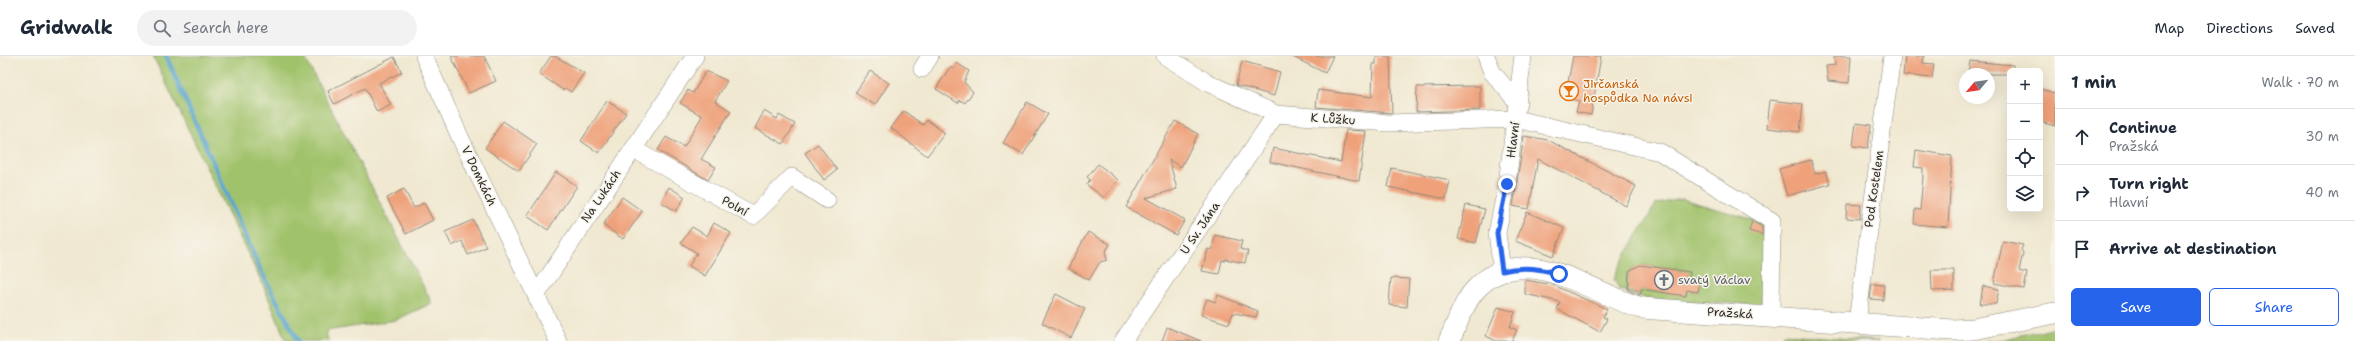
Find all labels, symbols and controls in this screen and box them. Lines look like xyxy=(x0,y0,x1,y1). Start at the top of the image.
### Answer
search box xyxy=(137,10,417,46)
text: Gridwalk xyxy=(20,15,113,40)
icon: search xyxy=(151,17,173,39)
text: Search here xyxy=(183,18,269,38)
text: Map xyxy=(2155,19,2185,37)
text: Directions xyxy=(2207,19,2273,37)
text: Saved xyxy=(2295,19,2335,37)
north arrow xyxy=(1959,68,1995,104)
map controls xyxy=(2007,68,2043,212)
button: + xyxy=(2007,68,2043,104)
text: 1 min xyxy=(2071,71,2116,93)
text: Walk · 70 m xyxy=(2262,74,2339,91)
place label: Jirčanská hospůdka Na návsi xyxy=(1583,76,1693,106)
bar icon: Jirčanská hospůdka Na návsi xyxy=(1558,80,1580,102)
button: − xyxy=(2007,104,2043,140)
street label: K Lůžku xyxy=(1310,109,1356,129)
text: Continue xyxy=(2109,118,2177,138)
street label: Hlavní xyxy=(1503,120,1524,159)
icon: ahead xyxy=(2071,126,2093,148)
text: 30 m xyxy=(2305,128,2339,145)
text: Pražská xyxy=(2109,138,2159,155)
button: locate xyxy=(2007,140,2043,176)
street label: V Domkách xyxy=(458,143,500,209)
street label: Pod Kostelem xyxy=(1861,149,1887,229)
street label: Na Lukách xyxy=(577,166,625,226)
text: Turn right xyxy=(2109,174,2189,194)
route end xyxy=(1498,175,1516,193)
button: layers xyxy=(2007,176,2043,212)
icon: right xyxy=(2071,182,2093,204)
text: 40 m xyxy=(2305,184,2339,201)
street label: Polní xyxy=(719,192,752,220)
text: Hlavní xyxy=(2109,194,2148,211)
street label: U Sv. Jána xyxy=(1177,198,1224,257)
icon: arrive xyxy=(2071,238,2093,260)
text: Arrive at destination xyxy=(2109,239,2277,259)
route start xyxy=(1550,265,1568,283)
church icon: svatý Václav xyxy=(1653,269,1675,291)
place label: svatý Václav xyxy=(1678,272,1751,288)
button: Save xyxy=(2071,288,2201,326)
button: Share xyxy=(2209,288,2339,326)
street label: Pražská xyxy=(1707,303,1754,323)

